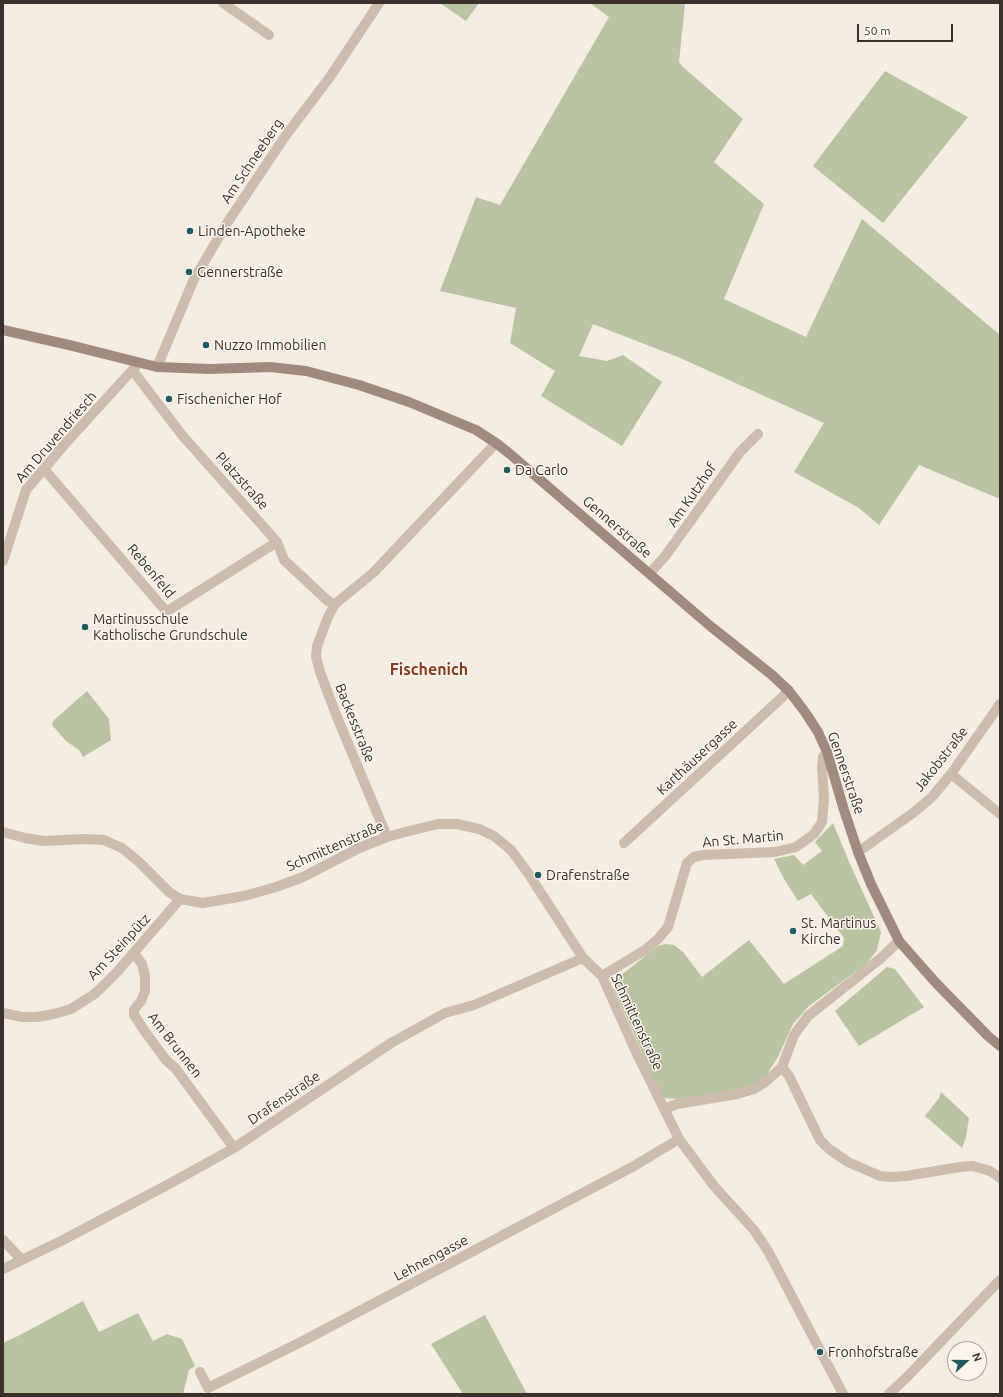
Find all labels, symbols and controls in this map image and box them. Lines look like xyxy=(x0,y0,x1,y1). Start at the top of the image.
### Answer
scale bar xyxy=(859,16,955,42)
text: 50 m xyxy=(864,24,891,37)
street label: Am Schneeberg xyxy=(217,115,287,207)
place label: Linden-Apotheke xyxy=(198,223,306,239)
marker: Linden-Apotheke xyxy=(185,226,195,236)
place label: Gennerstraße xyxy=(197,264,283,280)
marker: Gennerstraße xyxy=(184,267,194,277)
place label: Nuzzo Immobilien xyxy=(214,337,326,353)
marker: Nuzzo Immobilien xyxy=(201,340,211,350)
street label: Am Druvendriesch xyxy=(12,388,100,486)
place label: Fischenicher Hof xyxy=(177,391,281,407)
marker: Fischenicher Hof xyxy=(164,394,174,404)
street label: Platzstraße xyxy=(212,449,272,513)
street label: Am Kutzhof xyxy=(664,460,720,530)
place label: Da Carlo xyxy=(515,462,568,478)
marker: Da Carlo xyxy=(502,465,512,475)
street label: Gennerstraße xyxy=(579,492,655,562)
street label: Rebenfeld xyxy=(124,541,178,601)
place label: Martinusschule Katholische Grundschule xyxy=(93,611,248,644)
marker: Martinusschule Katholische Grundschule xyxy=(80,622,90,632)
district label: Fischenich xyxy=(390,660,468,680)
street label: Backesstraße xyxy=(332,681,378,765)
street label: Karthäusergasse xyxy=(653,715,741,799)
street label: Jakobstraße xyxy=(911,723,971,795)
street label: Gennerstraße xyxy=(824,729,868,817)
street label: Schmittenstraße xyxy=(284,817,386,875)
street label: An St. Martin xyxy=(702,827,784,851)
place label: Drafenstraße xyxy=(546,867,630,883)
marker: Drafenstraße xyxy=(533,870,543,880)
street label: Am Steinpütz xyxy=(84,910,154,984)
place label: St. Martinus Kirche xyxy=(801,915,876,948)
marker: St. Martinus Kirche xyxy=(788,926,798,936)
street label: Schmittenstraße xyxy=(607,971,667,1073)
street label: Am Brunnen xyxy=(144,1009,206,1081)
street label: Drafenstraße xyxy=(245,1068,323,1128)
street label: Lehnengasse xyxy=(391,1231,471,1285)
north arrow xyxy=(947,1341,987,1381)
place label: Fronhofstraße xyxy=(828,1344,918,1360)
marker: Fronhofstraße xyxy=(815,1347,825,1357)
text: N xyxy=(970,1351,984,1363)

